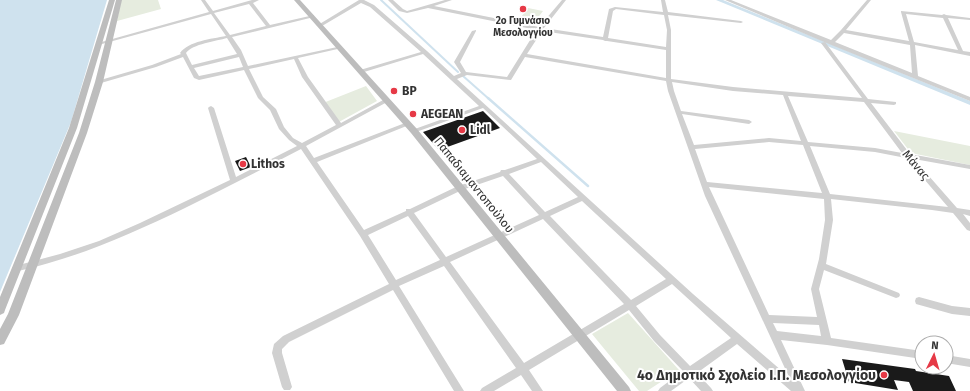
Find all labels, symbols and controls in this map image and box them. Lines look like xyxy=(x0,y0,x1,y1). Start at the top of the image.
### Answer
marker: 2ο Γυμνάσιο Μεσολογγίου xyxy=(518,4,528,14)
place label: 2ο Γυμνάσιο Μεσολογγίου xyxy=(493,14,553,39)
place label: BP xyxy=(402,84,417,98)
marker: BP xyxy=(389,86,399,96)
place label: AEGEAN xyxy=(420,107,463,121)
marker: AEGEAN xyxy=(408,109,418,119)
place label: Lidl xyxy=(470,123,491,137)
marker: Lidl xyxy=(457,125,467,135)
street label: Παπαδιαμαντοπούλου xyxy=(431,134,517,236)
street label: Μάνας xyxy=(899,147,933,183)
place label: Lithos xyxy=(251,157,285,171)
marker: Lithos xyxy=(238,159,248,169)
north arrow xyxy=(914,335,954,375)
text: N xyxy=(931,339,939,352)
place label: 4ο Δημοτικό Σχολείο Ι.Π. Μεσολογγίου xyxy=(637,367,876,384)
marker: 4ο Δημοτικό Σχολείο Ι.Π. Μεσολογγίου xyxy=(879,370,889,380)

